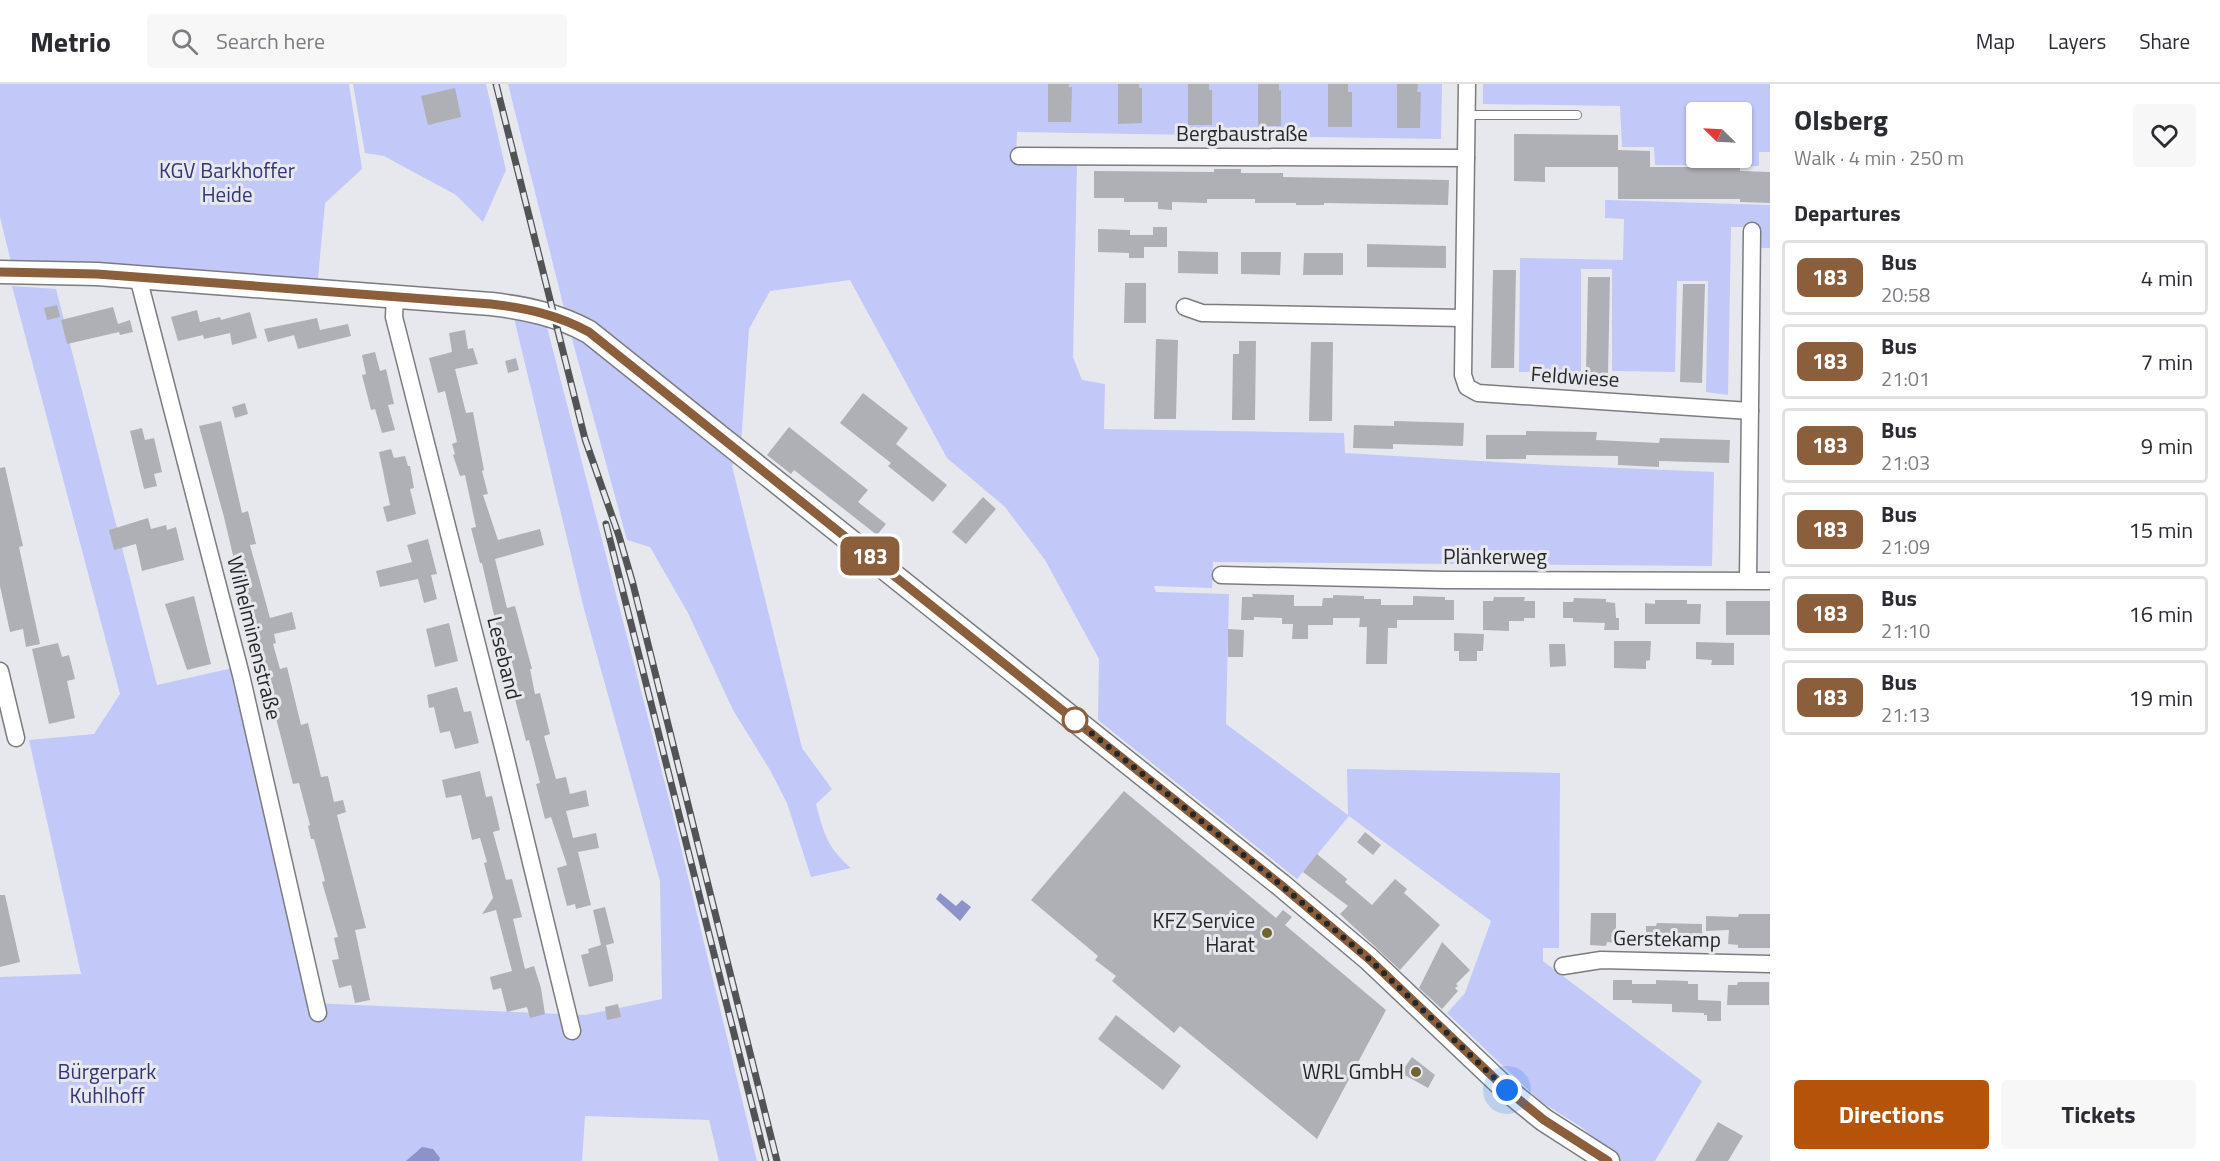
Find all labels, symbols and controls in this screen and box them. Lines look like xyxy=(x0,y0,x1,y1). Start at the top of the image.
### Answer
search box xyxy=(147,14,567,68)
text: Metrio xyxy=(30,20,111,63)
text: Search here xyxy=(216,24,325,58)
icon: search xyxy=(168,25,201,58)
text: Map xyxy=(1976,25,2015,57)
text: Layers xyxy=(2048,25,2106,57)
text: Share xyxy=(2139,25,2190,57)
text: Olsberg xyxy=(1794,98,1888,141)
north arrow xyxy=(1686,102,1752,168)
map controls xyxy=(1686,102,1752,168)
button: heart xyxy=(2133,104,2196,167)
street label: Bergbaustraße xyxy=(1176,117,1308,149)
text: Walk · 4 min · 250 m xyxy=(1794,142,1964,173)
park label: KGV Barkhoffer Heide xyxy=(159,154,295,210)
text: Departures xyxy=(1794,196,1901,230)
text: Bus xyxy=(1881,245,1917,279)
text: 183 xyxy=(1812,261,1848,293)
text: 4 min xyxy=(2141,261,2193,295)
text: 20:58 xyxy=(1881,279,1930,310)
text: Bus xyxy=(1881,329,1917,363)
text: 183 xyxy=(1812,345,1848,377)
text: 7 min xyxy=(2141,345,2193,379)
street label: Feldwiese xyxy=(1530,357,1620,395)
text: 21:01 xyxy=(1881,363,1930,394)
text: Bus xyxy=(1881,413,1917,447)
text: 183 xyxy=(1812,429,1848,461)
text: 9 min xyxy=(2141,429,2193,463)
text: 21:03 xyxy=(1881,447,1930,478)
text: Bus xyxy=(1881,497,1917,531)
text: 183 xyxy=(1812,513,1848,545)
text: 15 min xyxy=(2128,513,2193,547)
text: 21:09 xyxy=(1881,531,1930,562)
line badge: 183 xyxy=(836,536,904,576)
text: 183 xyxy=(852,540,888,572)
street label: Plänkerweg xyxy=(1443,540,1547,572)
street label: Wilhelminenstraße xyxy=(219,553,291,723)
text: Bus xyxy=(1881,581,1917,615)
text: 183 xyxy=(1812,597,1848,629)
text: 16 min xyxy=(2128,597,2193,631)
street label: Leseband xyxy=(479,613,531,703)
text: 21:10 xyxy=(1881,615,1930,646)
text: Bus xyxy=(1881,665,1917,699)
text: 183 xyxy=(1812,681,1848,713)
text: 19 min xyxy=(2128,681,2193,715)
text: 21:13 xyxy=(1881,699,1930,730)
unlabelled marker xyxy=(1062,707,1088,733)
place label: KFZ Service Harat xyxy=(1153,904,1256,960)
street label: Gerstekamp xyxy=(1613,921,1721,955)
marker: KFZ Service Harat xyxy=(1260,926,1274,940)
park label: Bürgerpark Kuhlhoff xyxy=(58,1055,156,1111)
place label: WRL GmbH xyxy=(1302,1055,1404,1087)
marker: WRL GmbH xyxy=(1409,1065,1423,1079)
your location xyxy=(1492,1075,1522,1105)
button: Directions xyxy=(1794,1080,1989,1149)
button: Tickets xyxy=(2001,1080,2196,1149)

